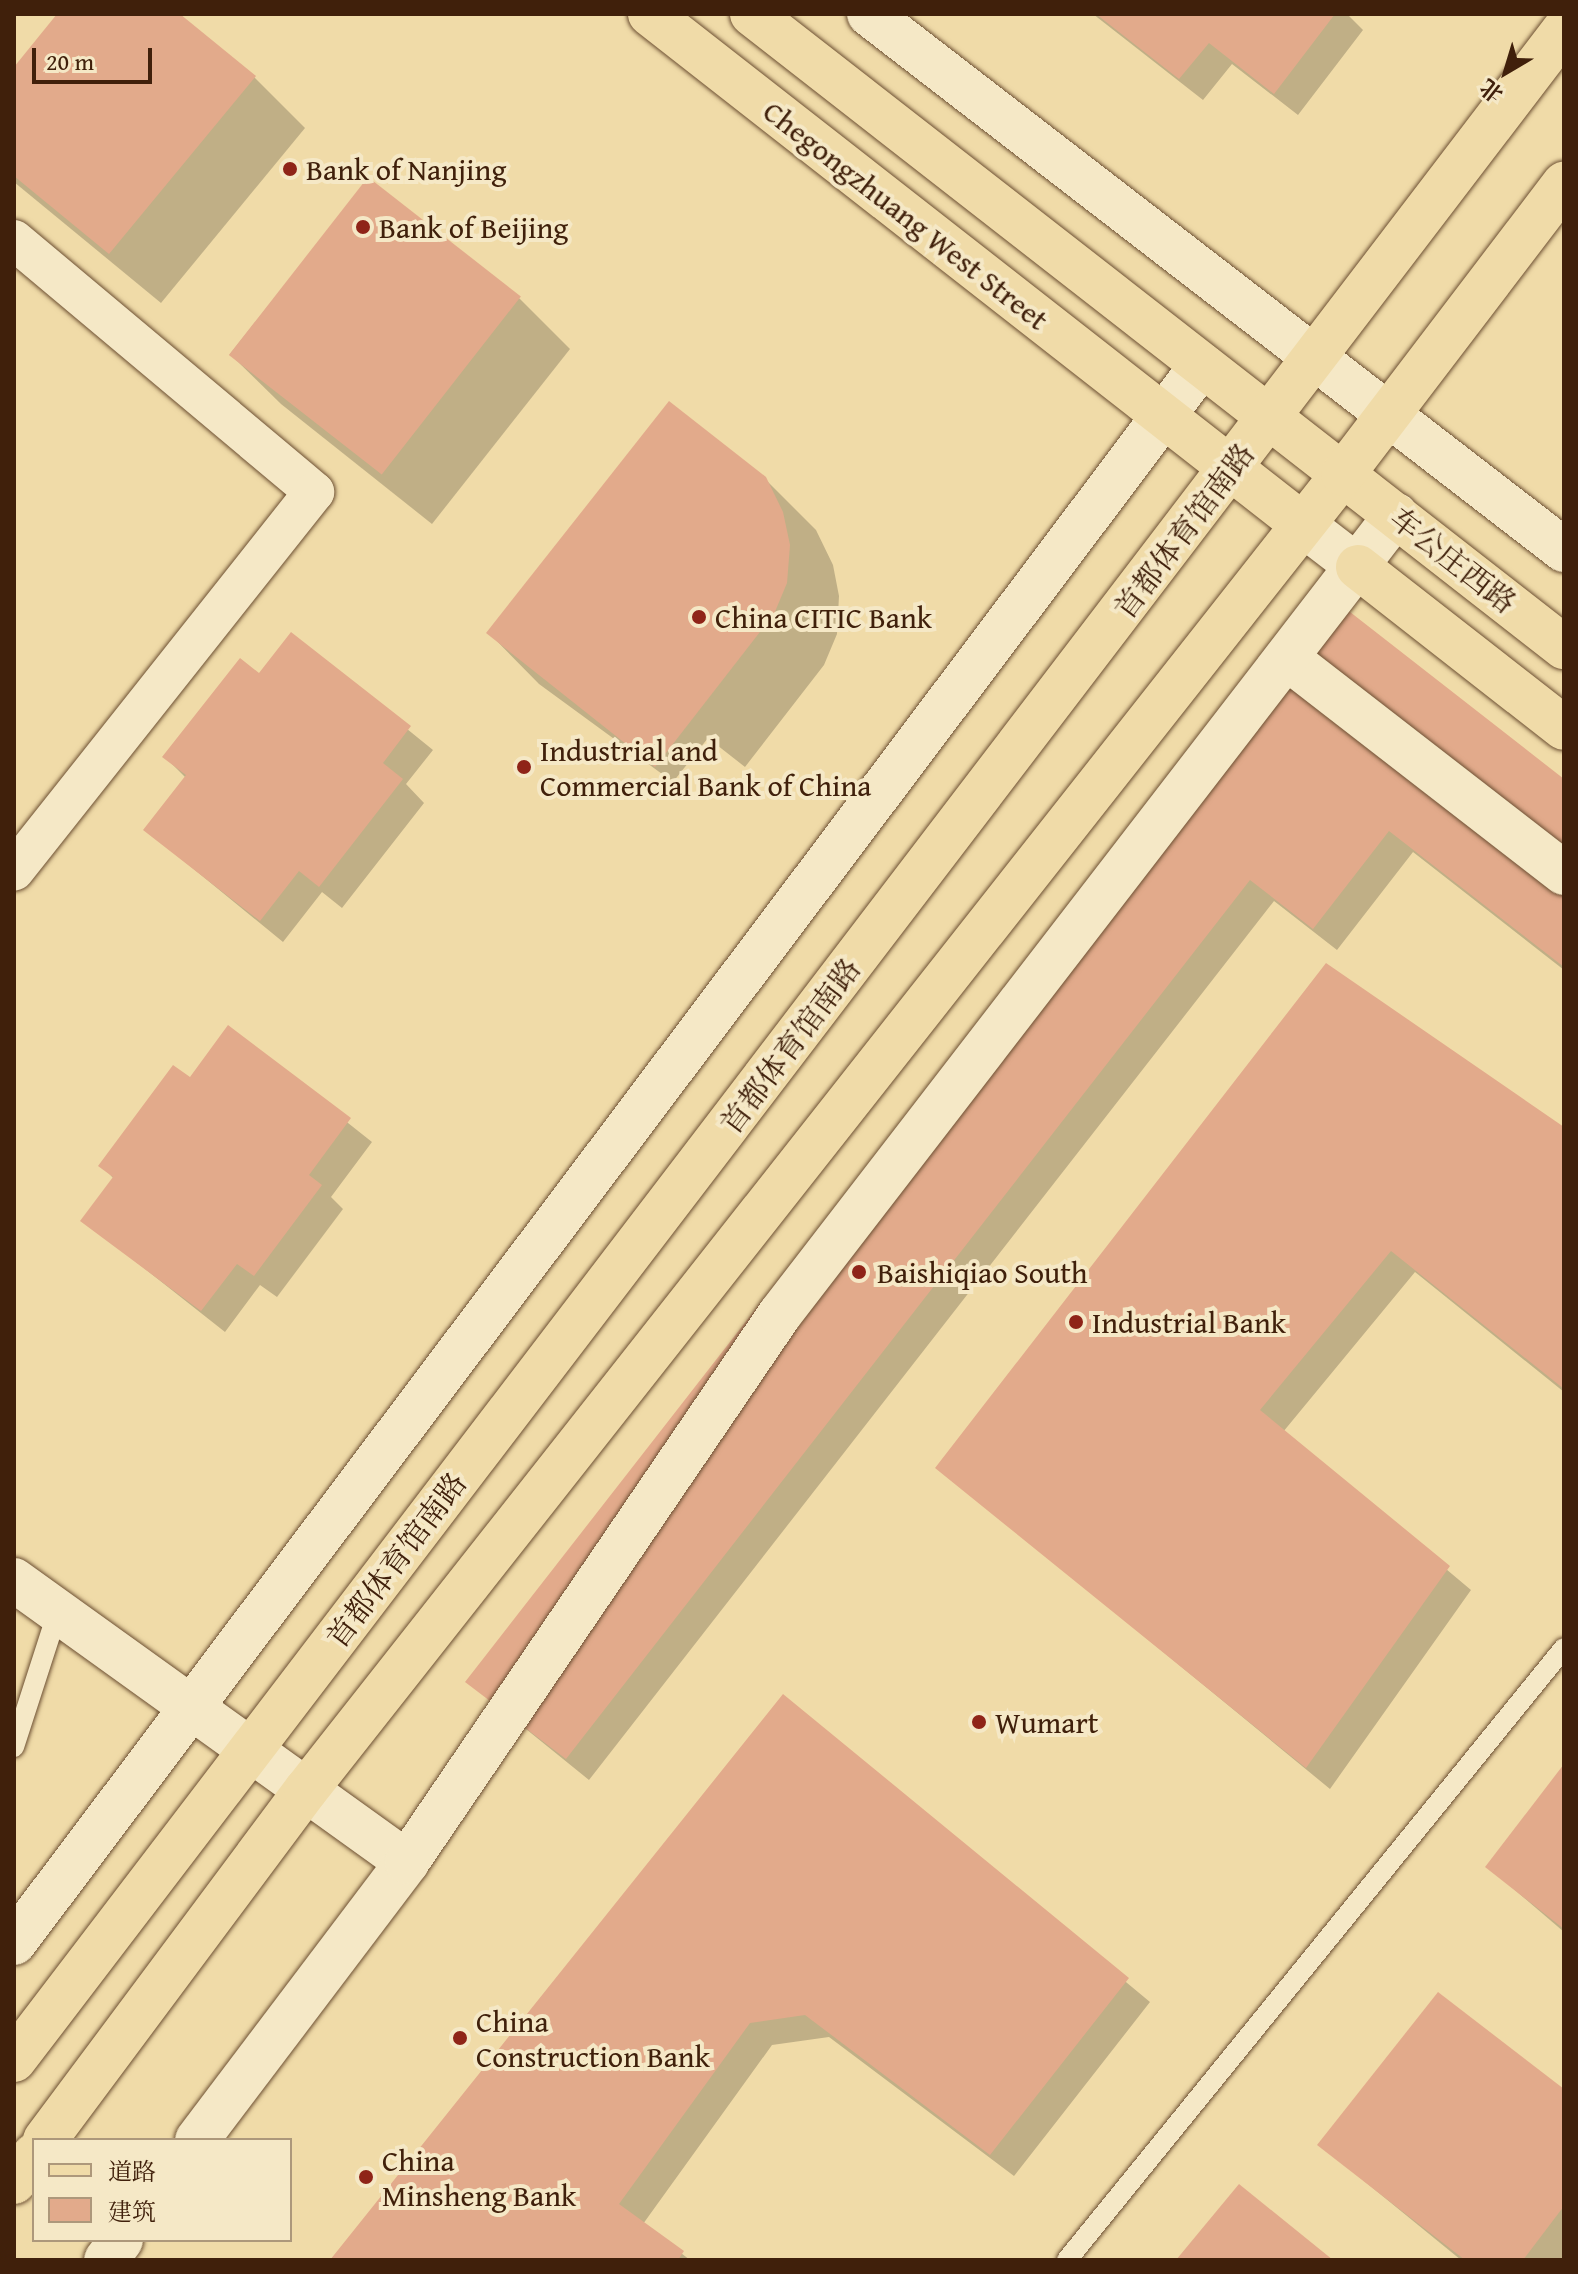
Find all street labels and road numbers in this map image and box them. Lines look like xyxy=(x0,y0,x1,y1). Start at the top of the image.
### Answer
street label: Chegongzhuang West Street xyxy=(756,93,1056,337)
street label: 首都体育馆南路 xyxy=(1106,436,1262,626)
street label: 车公庄西路 xyxy=(1383,500,1523,620)
street label: 首都体育馆南路 xyxy=(712,951,868,1141)
street label: 首都体育馆南路 xyxy=(318,1465,474,1655)

